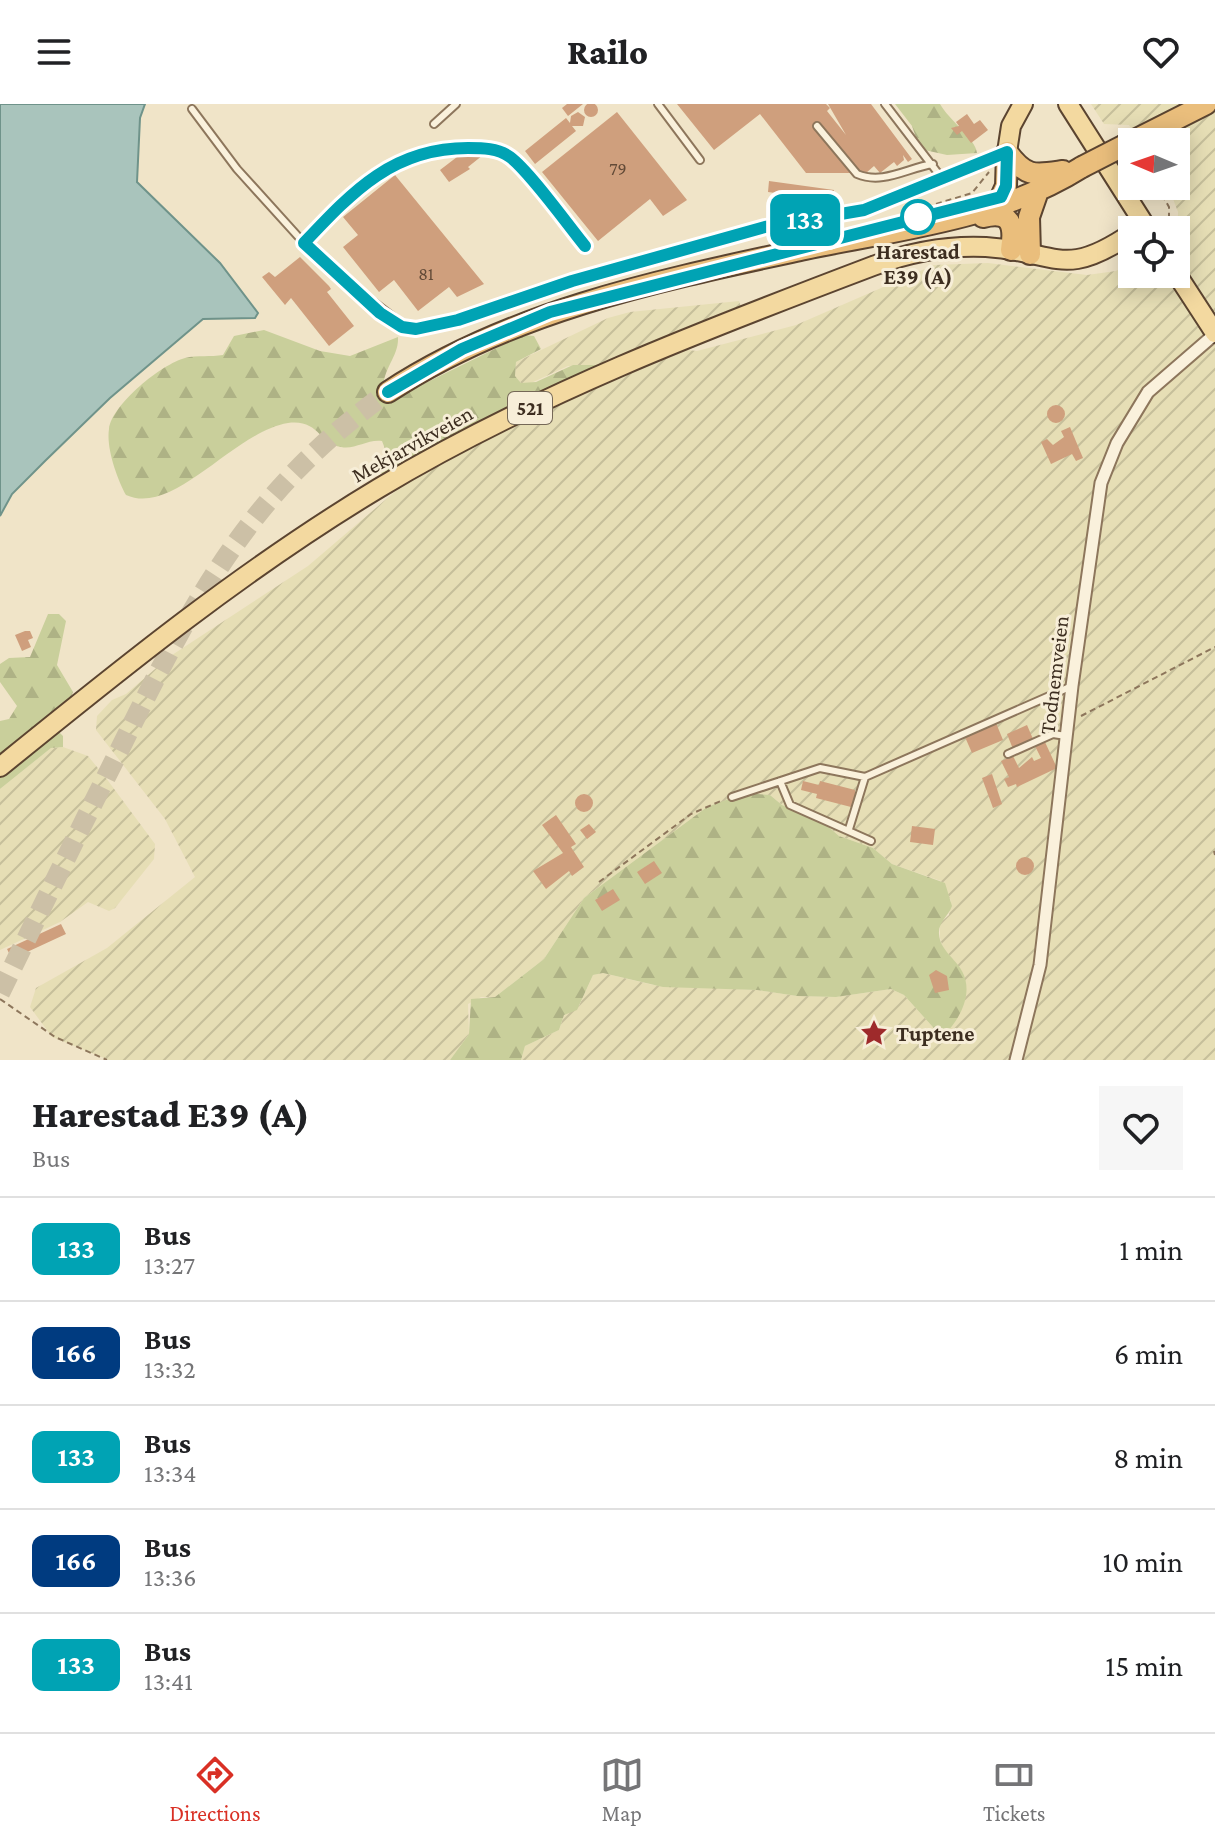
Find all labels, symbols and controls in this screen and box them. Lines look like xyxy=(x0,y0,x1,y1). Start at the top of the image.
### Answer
icon: menu xyxy=(32,30,76,74)
icon: heart xyxy=(1139,30,1183,74)
text: Railo xyxy=(567,32,648,72)
north arrow xyxy=(1118,128,1190,200)
map controls xyxy=(1118,128,1190,288)
house number: 79 xyxy=(609,159,627,179)
line badge: 133 xyxy=(759,194,851,246)
marker: Harestad E39 (A) xyxy=(901,200,935,234)
text: 133 xyxy=(786,204,824,235)
button: locate xyxy=(1118,216,1190,288)
place label: Harestad E39 (A) xyxy=(876,239,960,290)
house number: 81 xyxy=(418,264,434,284)
road number: 521 xyxy=(508,392,552,424)
street label: Mekjarvikveien xyxy=(347,400,477,488)
street label: Todnemveien xyxy=(1034,614,1074,736)
place icon: Tuptene xyxy=(859,1018,889,1048)
place label: Tuptene xyxy=(896,1021,974,1046)
button: heart xyxy=(1099,1086,1183,1170)
text: Harestad E39 (A) xyxy=(32,1093,310,1135)
text: Bus xyxy=(32,1144,70,1173)
text: Bus xyxy=(144,1218,191,1251)
text: 133 xyxy=(57,1233,95,1264)
text: 1 min xyxy=(1119,1233,1183,1266)
text: 13:27 xyxy=(144,1251,195,1280)
text: Bus xyxy=(144,1322,191,1355)
text: 166 xyxy=(55,1337,97,1368)
text: 6 min xyxy=(1114,1337,1183,1370)
text: 13:32 xyxy=(144,1355,196,1384)
text: Bus xyxy=(144,1426,191,1459)
text: 133 xyxy=(57,1441,95,1472)
text: 8 min xyxy=(1113,1441,1183,1474)
text: 13:34 xyxy=(144,1459,197,1488)
text: Bus xyxy=(144,1530,191,1563)
text: 166 xyxy=(55,1545,97,1576)
text: 10 min xyxy=(1102,1545,1183,1578)
text: 13:36 xyxy=(144,1563,196,1592)
text: Bus xyxy=(144,1634,191,1667)
text: 133 xyxy=(57,1649,95,1680)
text: 15 min xyxy=(1105,1649,1183,1682)
text: 13:41 xyxy=(144,1667,193,1696)
tab: Directions xyxy=(170,1753,261,1826)
tab: Map xyxy=(600,1753,644,1826)
tab: Tickets xyxy=(983,1753,1045,1826)

